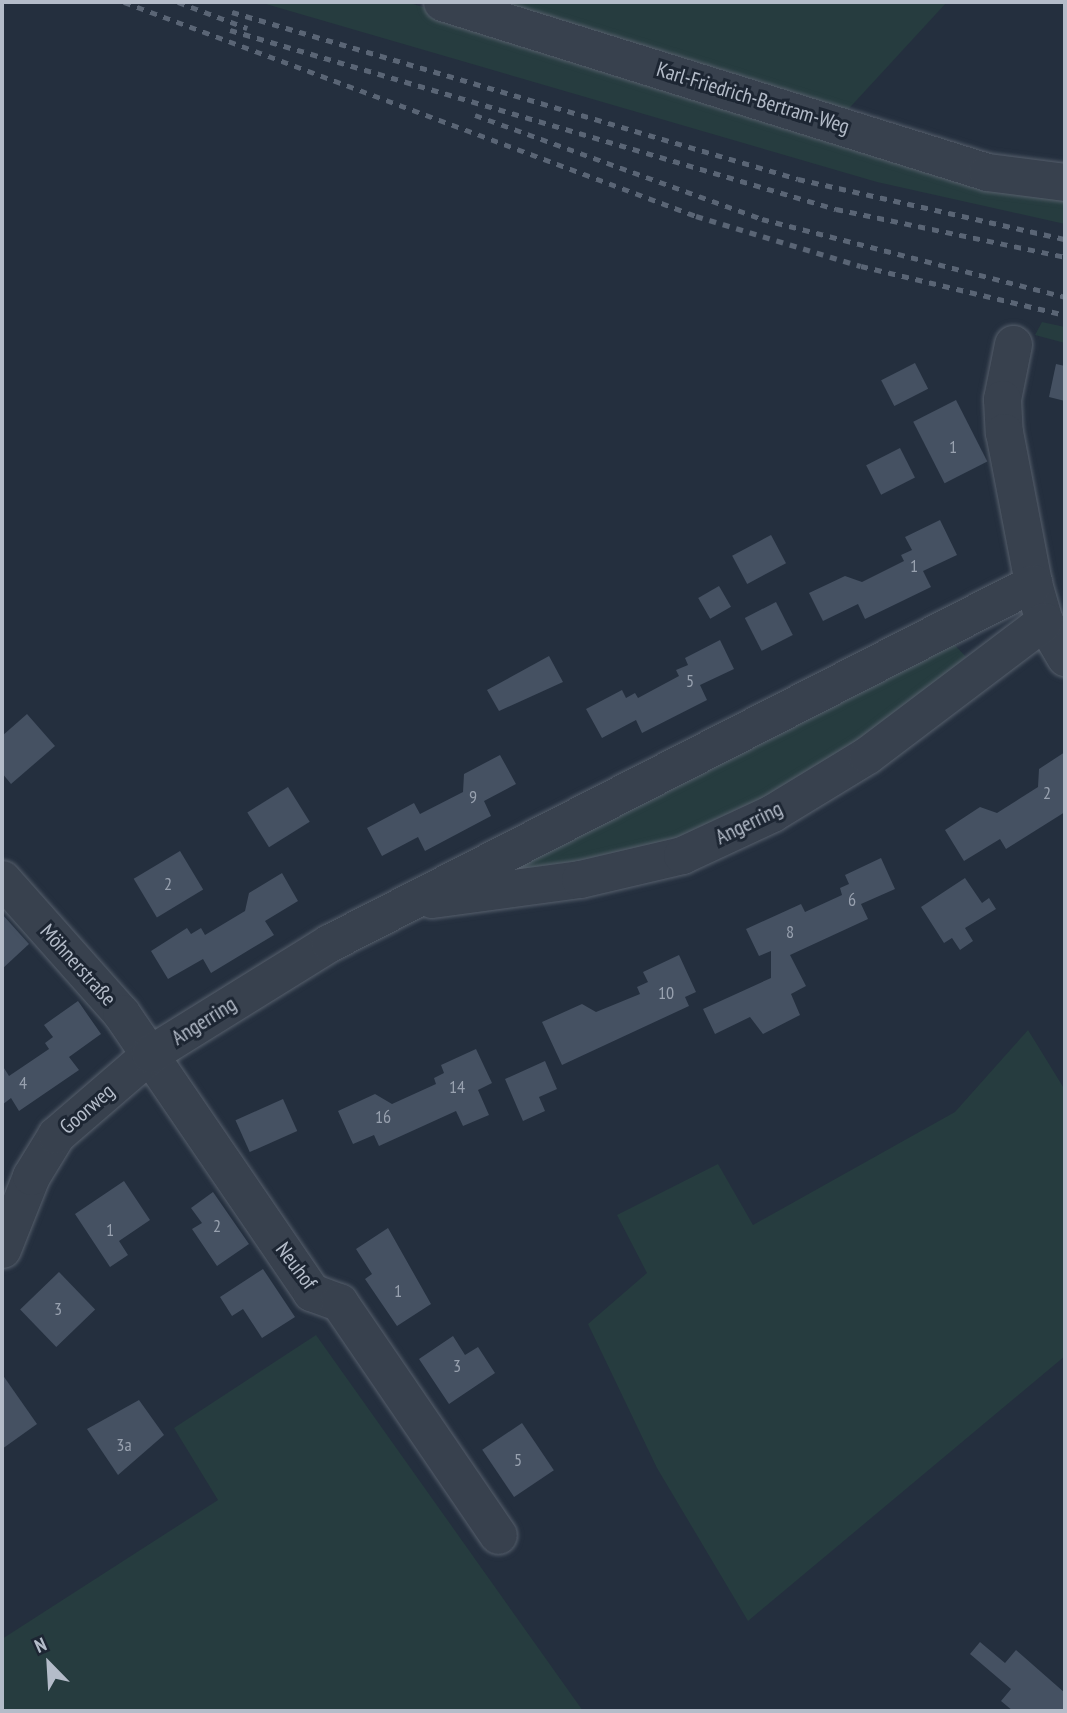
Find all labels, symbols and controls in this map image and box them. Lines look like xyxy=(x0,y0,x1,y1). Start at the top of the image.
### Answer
street label: Karl-Friedrich-Bertram-Weg xyxy=(654,57,852,139)
house number: 1 xyxy=(949,436,957,458)
house number: 1 xyxy=(910,555,918,577)
house number: 5 xyxy=(686,670,694,692)
house number: 2 xyxy=(1043,782,1051,804)
house number: 9 xyxy=(469,786,477,808)
street label: Angerring xyxy=(711,796,787,850)
house number: 2 xyxy=(164,873,172,895)
house number: 6 xyxy=(848,889,856,911)
street label: Möhnerstraße xyxy=(35,919,121,1011)
house number: 8 xyxy=(786,921,794,943)
house number: 10 xyxy=(658,982,674,1004)
street label: Angerring xyxy=(167,991,241,1051)
house number: 4 xyxy=(19,1072,27,1094)
house number: 14 xyxy=(449,1076,465,1098)
street label: Goorweg xyxy=(55,1078,119,1140)
house number: 16 xyxy=(375,1106,391,1128)
house number: 2 xyxy=(213,1215,221,1237)
house number: 1 xyxy=(106,1219,114,1241)
street label: Neuhof xyxy=(270,1237,322,1295)
house number: 1 xyxy=(394,1280,402,1302)
house number: 3 xyxy=(54,1298,62,1320)
house number: 3 xyxy=(453,1355,461,1377)
house number: 3a xyxy=(116,1434,132,1456)
house number: 5 xyxy=(514,1449,522,1471)
north arrow xyxy=(14,1629,84,1699)
text: N xyxy=(31,1632,50,1658)

